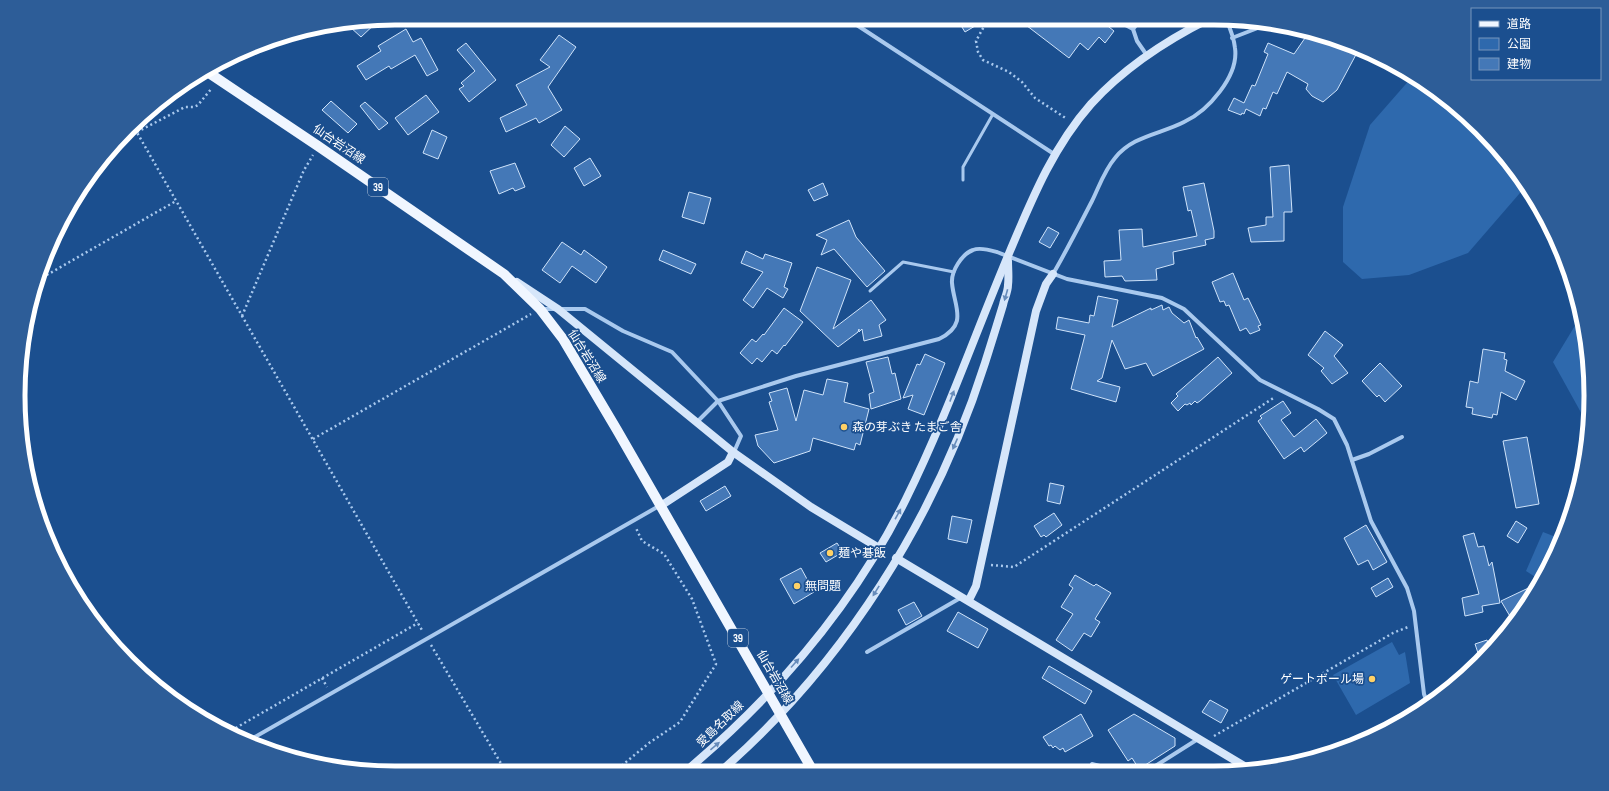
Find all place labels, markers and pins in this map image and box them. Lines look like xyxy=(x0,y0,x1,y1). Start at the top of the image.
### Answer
place label: 森の芽ぶき たまご舎 xyxy=(852,420,962,435)
marker: 森の芽ぶき たまご舎 xyxy=(839,422,849,432)
place label: 麺や碁飯 xyxy=(838,546,886,561)
marker: 麺や碁飯 xyxy=(825,548,835,558)
place label: 無問題 xyxy=(805,579,841,594)
marker: 無問題 xyxy=(792,581,802,591)
place label: ゲートボール場 xyxy=(1280,672,1364,687)
marker: ゲートボール場 xyxy=(1367,674,1377,684)

